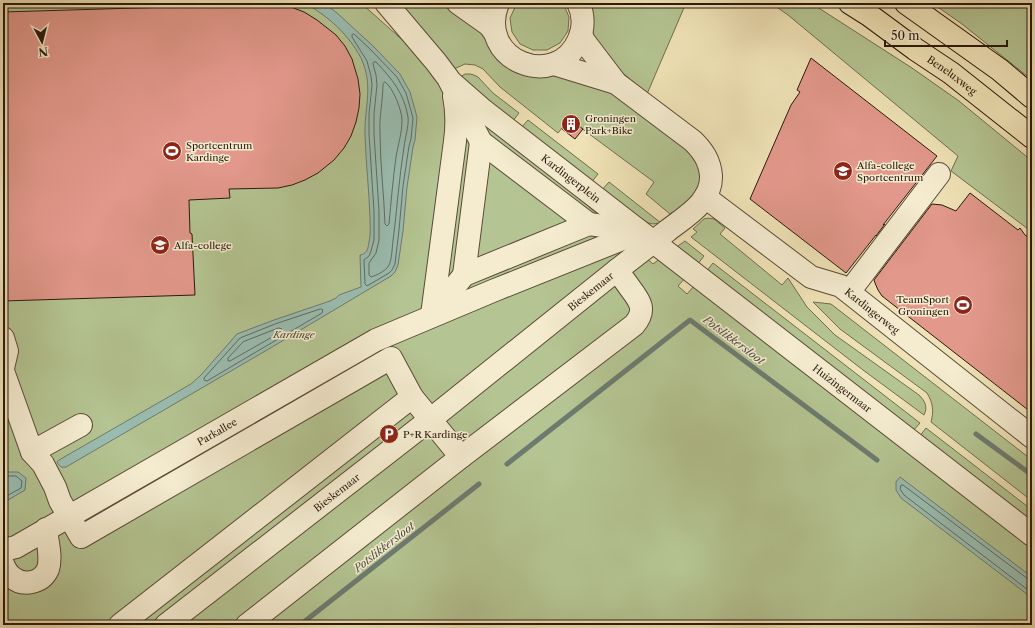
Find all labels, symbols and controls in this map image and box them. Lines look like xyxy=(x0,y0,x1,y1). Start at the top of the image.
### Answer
north arrow xyxy=(22,22,62,62)
scale bar xyxy=(885,22,1007,48)
text: 50 m xyxy=(891,28,920,43)
text: N xyxy=(37,44,49,60)
street label: Beneluxweg xyxy=(925,53,980,98)
place label: Groningen Park+Bike xyxy=(585,112,637,137)
building icon: Groningen Park+Bike xyxy=(560,113,582,135)
place label: Sportcentrum Kardinge xyxy=(186,139,253,164)
sports icon: Sportcentrum Kardinge xyxy=(161,140,183,162)
street label: Kardingerplein xyxy=(539,152,604,206)
place label: Alfa-college Sportcentrum xyxy=(856,159,924,184)
school or university icon: Alfa-college Sportcentrum xyxy=(832,160,854,182)
school or university icon: Alfa-college xyxy=(149,234,171,256)
place label: Alfa-college xyxy=(173,239,232,252)
street label: Bieskemaar xyxy=(565,269,617,314)
street label: Kardingerweg xyxy=(842,285,903,337)
place label: TeamSport Groningen xyxy=(896,293,950,318)
sports icon: TeamSport Groningen xyxy=(952,294,974,316)
water label: Potslikkersloot xyxy=(700,312,768,368)
park label: Kardinge xyxy=(272,328,316,341)
street label: Huizingermaar xyxy=(810,362,875,416)
street label: Parkallee xyxy=(195,415,240,449)
parking icon: P+R Kardinge xyxy=(378,423,400,445)
place label: P+R Kardinge xyxy=(403,428,468,441)
street label: Bieskemaar xyxy=(311,470,363,515)
water label: Potslikkersloot xyxy=(350,518,418,576)

